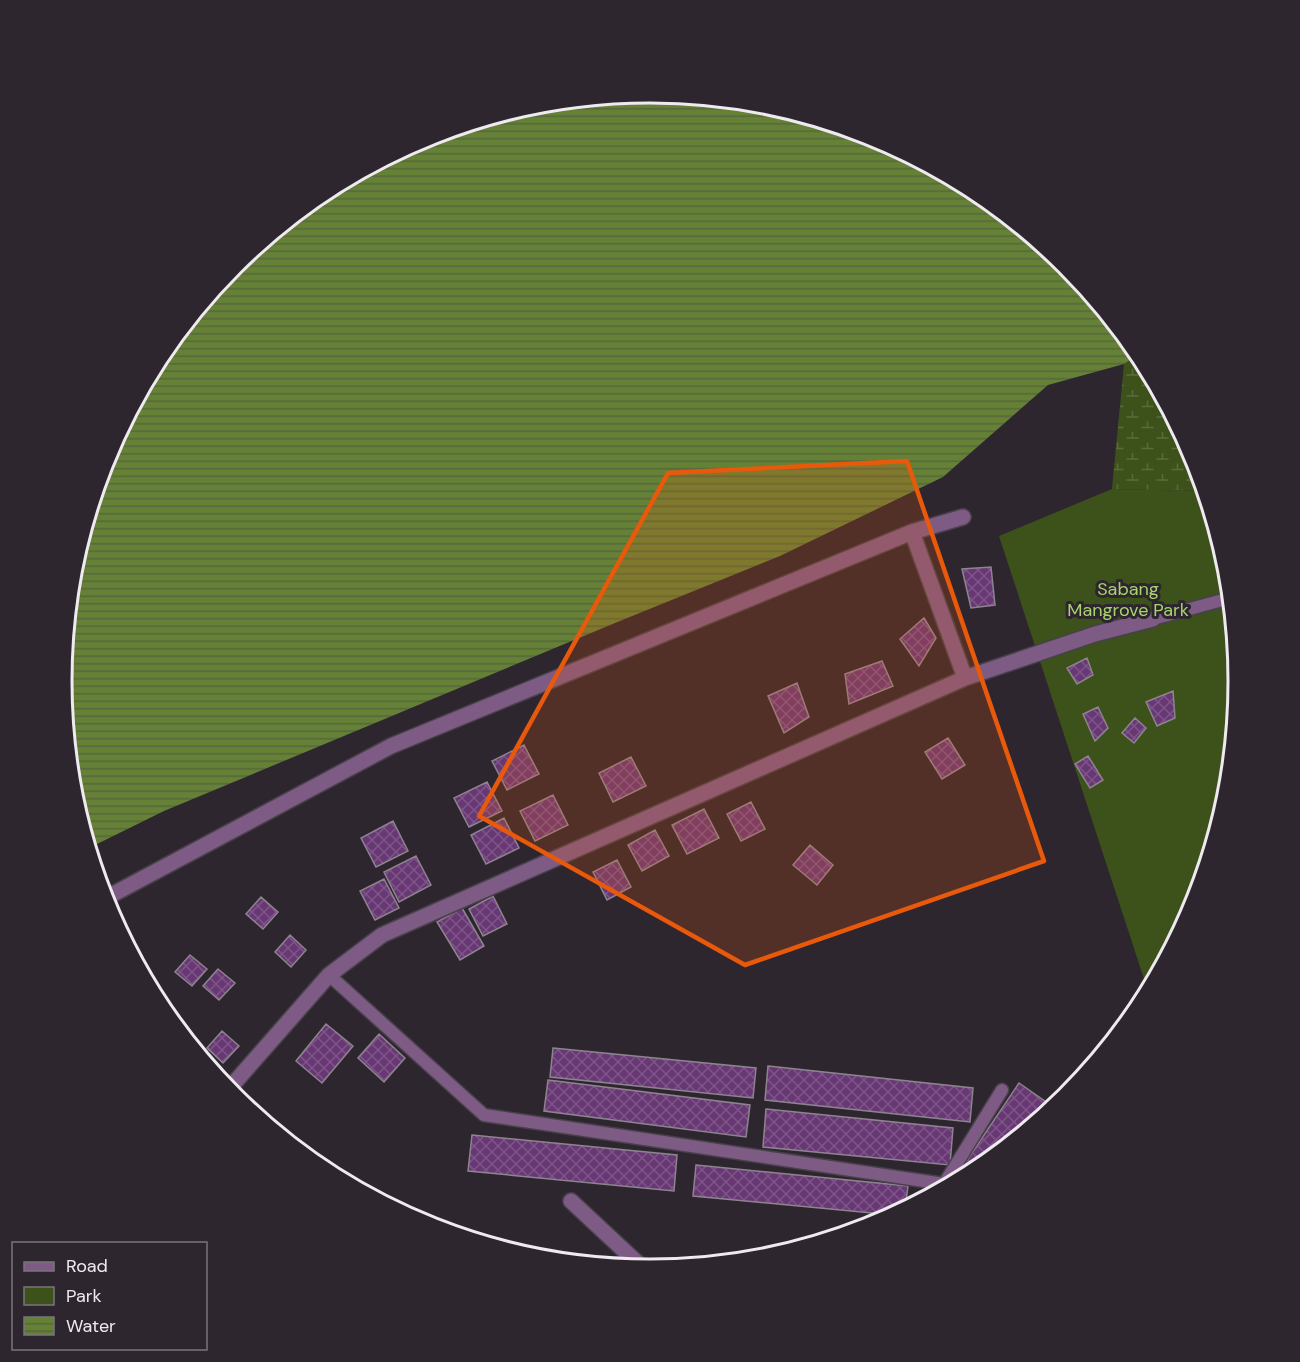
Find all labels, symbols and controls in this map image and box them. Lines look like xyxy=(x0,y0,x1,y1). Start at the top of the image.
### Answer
park label: Sabang Mangrove Park xyxy=(1067,577,1189,622)
legend xyxy=(12,1242,207,1350)
text: Road xyxy=(66,1254,108,1278)
text: Park xyxy=(66,1284,102,1308)
text: Water xyxy=(66,1314,116,1338)

